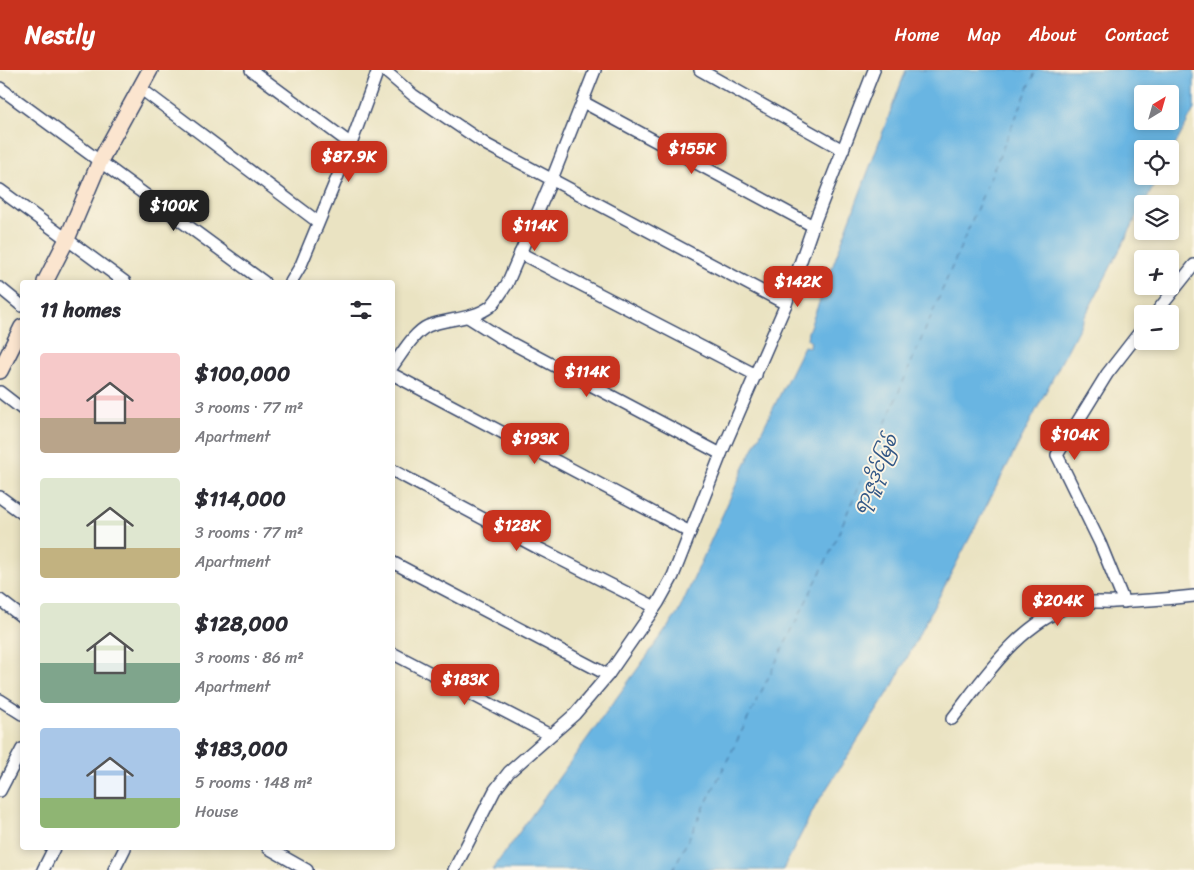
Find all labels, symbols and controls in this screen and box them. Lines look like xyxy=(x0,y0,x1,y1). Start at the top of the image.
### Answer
text: Nestly xyxy=(25,14,95,56)
text: Home xyxy=(895,19,940,51)
text: Map xyxy=(968,19,1001,51)
text: About xyxy=(1029,19,1077,51)
text: Contact xyxy=(1105,19,1169,51)
north arrow xyxy=(1134,85,1179,130)
map controls xyxy=(1134,85,1179,350)
pin: $155K xyxy=(657,132,727,175)
text: $155K xyxy=(669,134,715,163)
pin: $87.9K xyxy=(308,140,390,183)
button: locate xyxy=(1134,140,1179,185)
text: $87.9K xyxy=(322,142,376,171)
pin: $100K xyxy=(139,190,209,232)
text: $100K xyxy=(150,191,198,220)
button: layers xyxy=(1134,195,1179,240)
pin: $114K xyxy=(500,210,570,252)
text: $114K xyxy=(513,211,557,240)
button: + xyxy=(1134,250,1179,295)
pin: $142K xyxy=(763,266,833,308)
text: $142K xyxy=(775,267,821,296)
text: 11 homes xyxy=(40,291,121,329)
icon: filters xyxy=(347,296,375,324)
button: − xyxy=(1134,305,1179,350)
text: $100,000 xyxy=(195,355,290,393)
pin: $114K xyxy=(552,356,622,398)
text: $114K xyxy=(565,357,609,386)
icon: home xyxy=(80,373,140,433)
text: 3 rooms · 77 m² xyxy=(195,393,303,422)
pin: $104K xyxy=(1040,418,1110,461)
text: $104K xyxy=(1051,420,1099,449)
text: Apartment xyxy=(195,422,271,451)
pin: $193K xyxy=(500,422,570,465)
text: $193K xyxy=(512,424,558,453)
water label: ရာဇူဒိုင်မြစ် xyxy=(843,428,907,519)
text: $114,000 xyxy=(195,480,286,518)
icon: home xyxy=(80,498,140,558)
pin: $128K xyxy=(482,510,552,552)
text: $128K xyxy=(494,511,540,540)
text: 3 rooms · 77 m² xyxy=(195,518,303,547)
text: Apartment xyxy=(195,547,271,576)
pin: $204K xyxy=(1023,584,1093,627)
text: $204K xyxy=(1033,586,1083,615)
text: $128,000 xyxy=(195,605,288,643)
icon: home xyxy=(80,623,140,683)
text: 3 rooms · 86 m² xyxy=(195,643,304,672)
pin: $183K xyxy=(430,664,500,706)
text: $183K xyxy=(442,665,488,694)
text: Apartment xyxy=(195,672,271,701)
text: $183,000 xyxy=(195,730,288,768)
icon: home xyxy=(80,748,140,808)
text: 5 rooms · 148 m² xyxy=(195,768,312,797)
text: House xyxy=(195,797,238,826)

